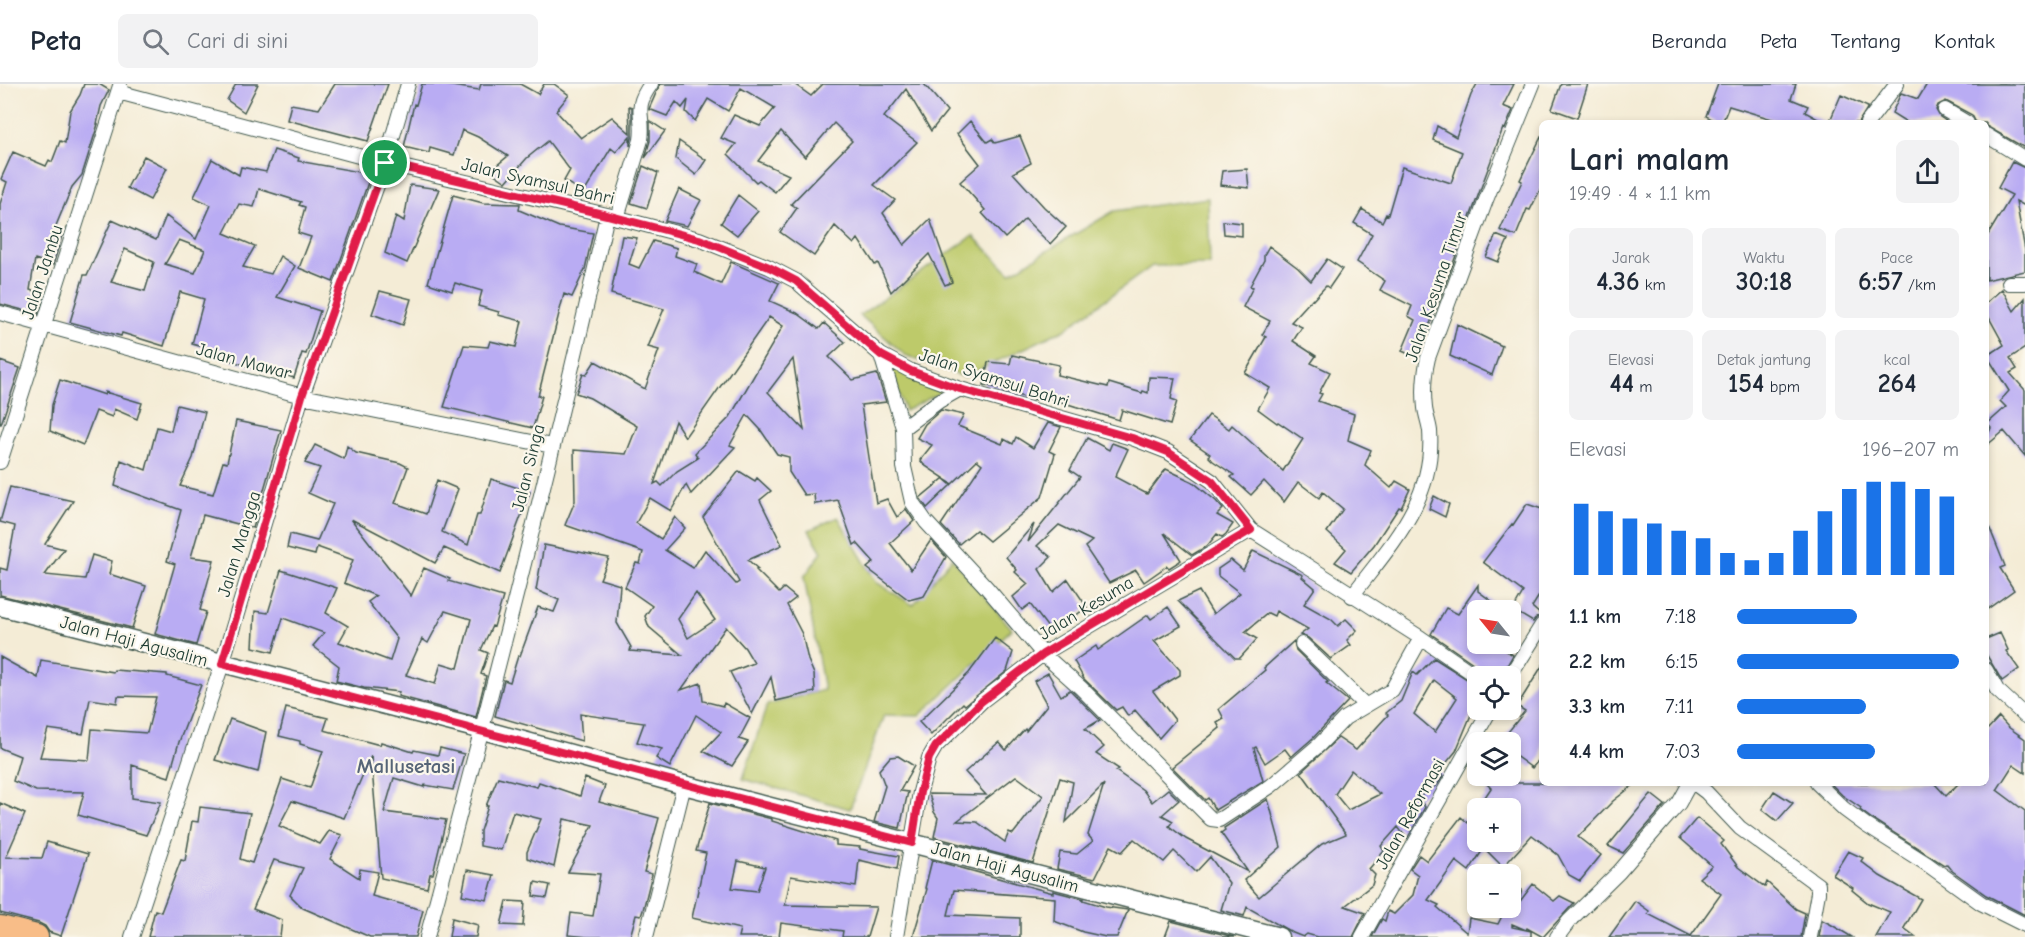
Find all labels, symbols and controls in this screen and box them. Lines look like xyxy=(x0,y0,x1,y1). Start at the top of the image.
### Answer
search box xyxy=(118,14,538,68)
text: Peta xyxy=(30,25,82,57)
icon: search xyxy=(139,25,172,58)
text: Cari di sini xyxy=(187,28,288,54)
text: Beranda xyxy=(1651,29,1727,53)
text: Peta xyxy=(1760,29,1798,53)
text: Tentang xyxy=(1831,29,1901,53)
text: Kontak xyxy=(1934,29,1995,53)
pin xyxy=(359,137,410,188)
text: Lari malam xyxy=(1569,140,1730,178)
button: share xyxy=(1896,140,1959,203)
icon: arrive xyxy=(368,146,401,179)
street label: Jalan Syamsul Bahri xyxy=(459,154,617,209)
text: 19:49 · 4 × 1.1 km xyxy=(1569,182,1711,205)
street label: Jalan Kesuma Timur xyxy=(1401,209,1472,365)
street label: Jalan Jambu xyxy=(17,222,68,322)
text: Jarak xyxy=(1612,249,1650,267)
text: Waktu xyxy=(1743,249,1785,267)
text: Pace xyxy=(1881,249,1913,267)
text: 4.36 xyxy=(1596,267,1640,297)
text: 30:18 xyxy=(1736,267,1792,297)
text: 6:57 xyxy=(1858,267,1903,297)
text: km xyxy=(1640,276,1666,294)
text: /km xyxy=(1903,276,1936,294)
street label: Jalan Mawar xyxy=(194,339,295,385)
street label: Jalan Syamsul Bahri xyxy=(916,344,1072,413)
text: Elevasi xyxy=(1608,351,1654,369)
text: Detak jantung xyxy=(1717,351,1811,369)
text: kcal xyxy=(1884,351,1910,369)
text: 44 xyxy=(1610,369,1634,399)
text: 154 xyxy=(1728,369,1764,399)
text: 264 xyxy=(1878,369,1916,399)
text: m xyxy=(1634,378,1652,396)
text: bpm xyxy=(1764,378,1800,396)
street label: Jalan Singa xyxy=(507,422,550,514)
text: Elevasi xyxy=(1569,438,1627,461)
text: 196–207 m xyxy=(1862,438,1959,461)
street label: Jalan Mangga xyxy=(213,489,266,600)
street label: Jalan Kesuma xyxy=(1035,572,1137,645)
north arrow xyxy=(1467,600,1521,654)
map controls xyxy=(1467,600,1521,918)
text: 1.1 km xyxy=(1569,605,1621,628)
text: 7:18 xyxy=(1665,605,1696,628)
street label: Jalan Haji Agusalim xyxy=(58,612,210,671)
text: 2.2 km xyxy=(1569,650,1625,673)
text: 6:15 xyxy=(1665,650,1698,673)
button: locate xyxy=(1467,666,1521,720)
text: 3.3 km xyxy=(1569,695,1625,718)
text: 7:11 xyxy=(1665,695,1694,718)
button: layers xyxy=(1467,732,1521,786)
text: 4.4 km xyxy=(1569,740,1624,763)
text: 7:03 xyxy=(1665,740,1700,763)
district label: Mallusetasi xyxy=(357,754,455,778)
street label: Jalan Reformasi xyxy=(1371,755,1450,873)
button: + xyxy=(1467,798,1521,852)
street label: Jalan Haji Agusalim xyxy=(929,838,1081,897)
button: − xyxy=(1467,864,1521,918)

